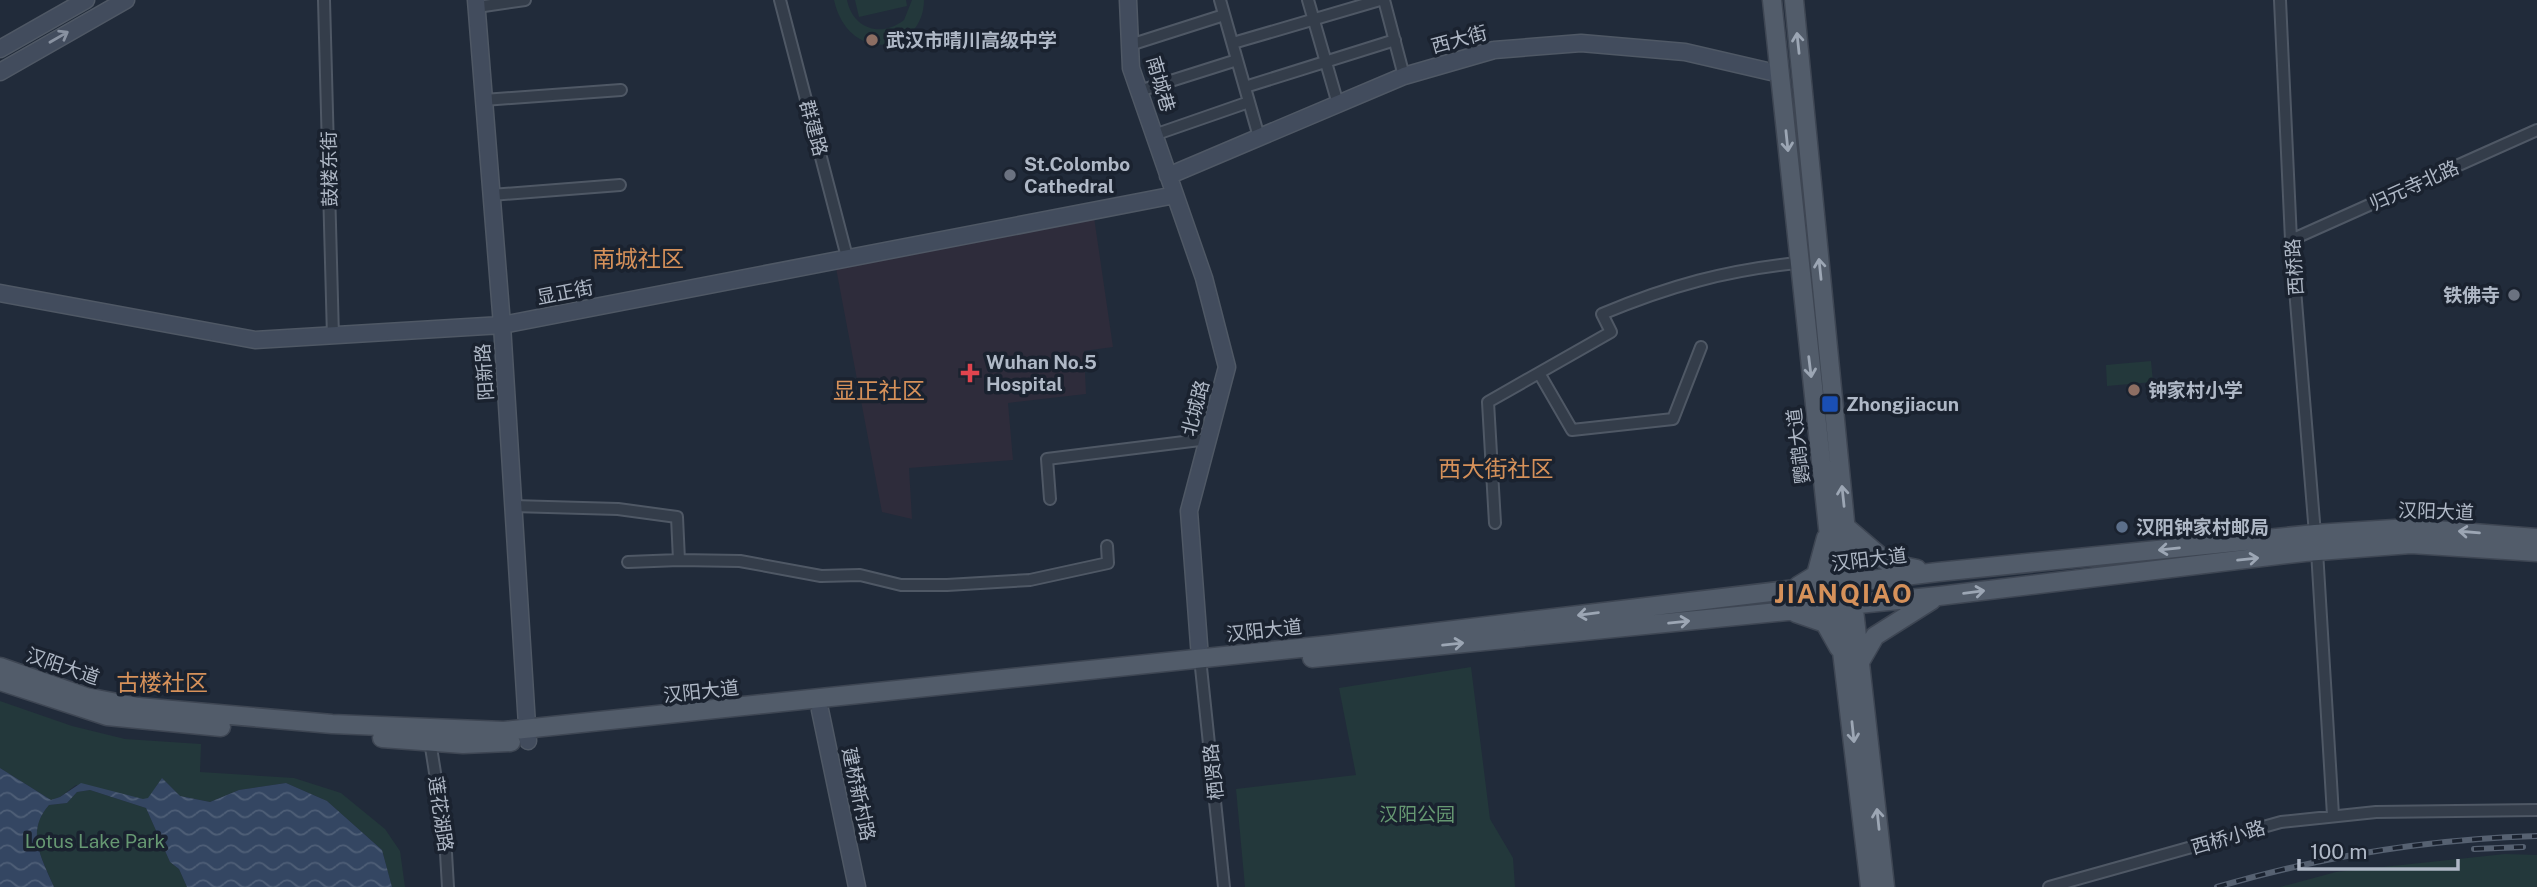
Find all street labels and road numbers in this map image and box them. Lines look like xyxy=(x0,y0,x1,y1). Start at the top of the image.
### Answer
street label: 西大街 xyxy=(1429,21,1489,57)
street label: 南城巷 xyxy=(1143,54,1179,114)
street label: 群建路 xyxy=(796,98,832,158)
street label: 鼓楼东街 xyxy=(317,131,341,207)
street label: 归元寺北路 xyxy=(2366,156,2462,214)
street label: 西桥路 xyxy=(2281,238,2307,296)
street label: 显正街 xyxy=(535,276,595,308)
street label: 阳新路 xyxy=(471,343,497,401)
street label: 北城路 xyxy=(1177,378,1213,438)
street label: 鹦鹉大道 xyxy=(1782,407,1814,485)
street label: 汉阳大道 xyxy=(2398,499,2474,523)
street label: 汉阳大道 xyxy=(1830,543,1908,575)
street label: 汉阳大道 xyxy=(1225,615,1303,645)
street label: 汉阳大道 xyxy=(23,643,103,689)
street label: 汉阳大道 xyxy=(662,676,740,706)
street label: 栖贤路 xyxy=(1199,742,1227,802)
street label: 建桥新村路 xyxy=(838,745,880,843)
street label: 莲花湖路 xyxy=(425,775,457,853)
street label: 西桥小路 xyxy=(2188,816,2268,858)

